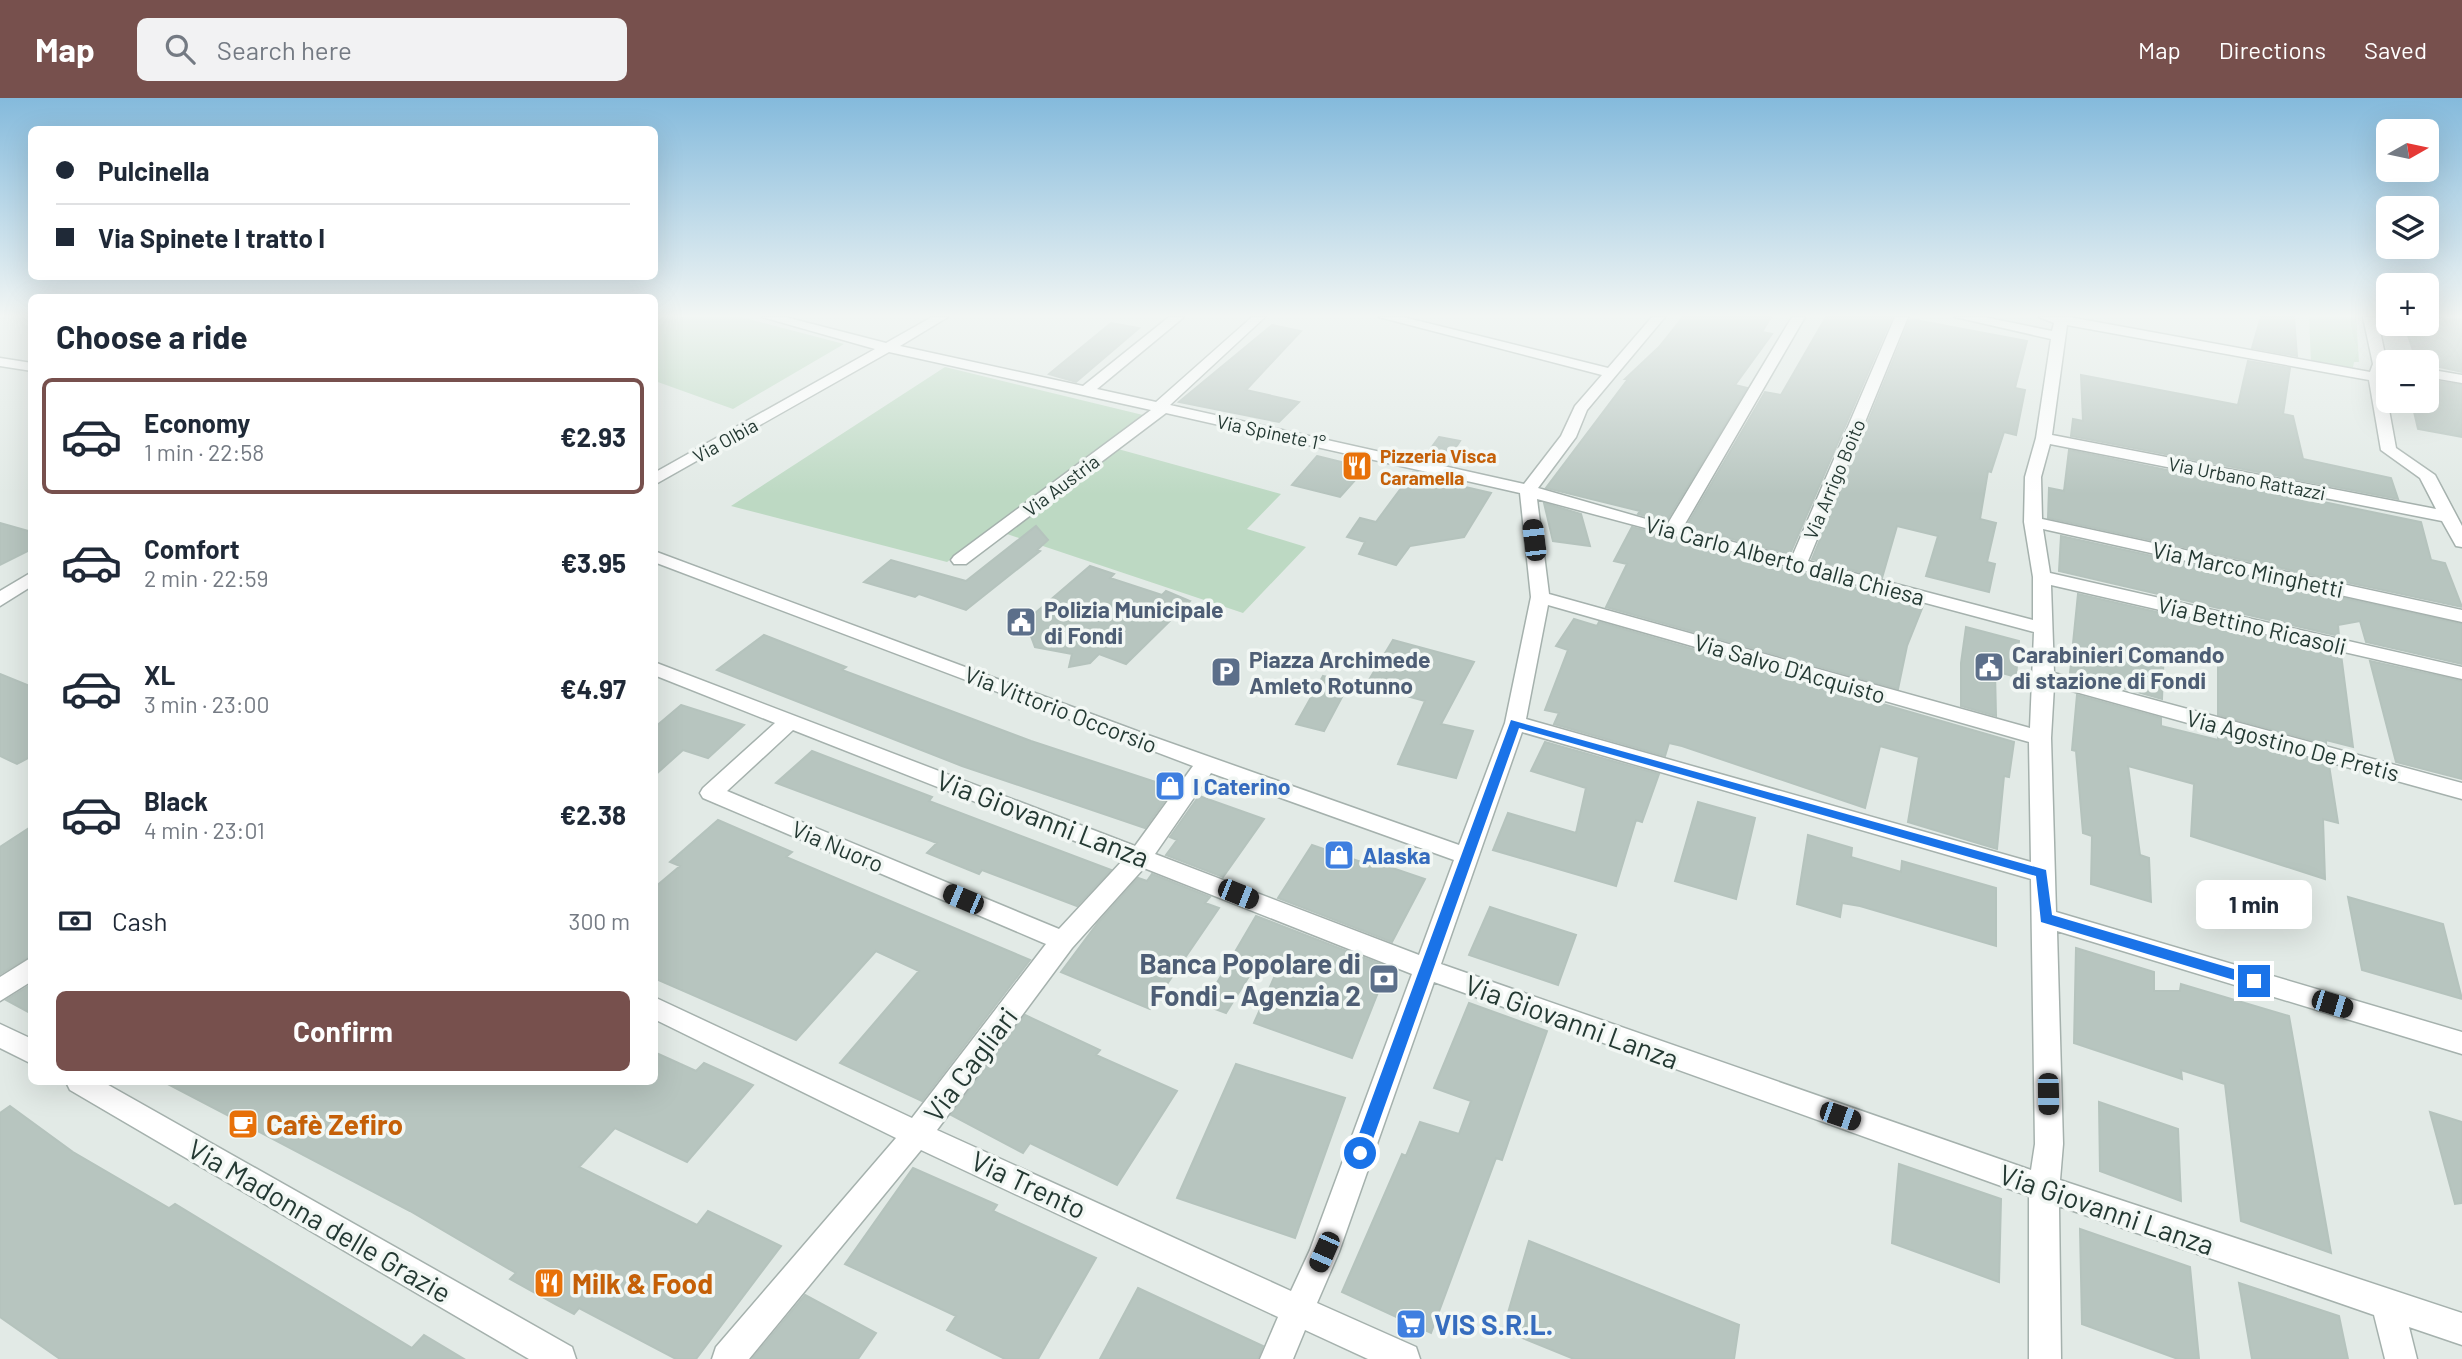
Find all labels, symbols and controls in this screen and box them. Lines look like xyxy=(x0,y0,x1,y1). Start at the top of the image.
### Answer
search box xyxy=(137,18,627,81)
text: Map xyxy=(35,29,95,69)
icon: search xyxy=(161,30,199,68)
text: Search here xyxy=(217,34,352,65)
text: Map xyxy=(2138,35,2181,64)
text: Directions xyxy=(2219,35,2326,64)
text: Saved xyxy=(2364,35,2427,64)
north arrow xyxy=(2376,119,2440,182)
map controls xyxy=(2376,119,2439,413)
text: Pulcinella xyxy=(98,155,209,186)
button: layers xyxy=(2376,196,2439,259)
text: Via Spinete I tratto I xyxy=(98,222,325,253)
button: + xyxy=(2376,273,2439,336)
text: Choose a ride xyxy=(56,317,248,355)
button: − xyxy=(2376,350,2439,413)
icon: car xyxy=(60,405,123,468)
text: Economy xyxy=(144,407,250,438)
street label: Via Spinete 1° xyxy=(1215,409,1327,455)
street label: Via Olbia xyxy=(689,413,761,467)
street label: Via Arrigo Boito xyxy=(1798,416,1870,542)
text: €2.93 xyxy=(560,421,626,452)
text: 1 min · 22:58 xyxy=(144,438,264,466)
place label: Pizzeria Visca Caramella xyxy=(1380,444,1496,489)
street label: Via Austria xyxy=(1019,449,1103,521)
restaurant icon: Pizzeria Visca Caramella xyxy=(1340,449,1374,483)
street label: Via Urbano Rattazzi xyxy=(2166,451,2328,505)
street label: Via Carlo Alberto dalla Chiesa xyxy=(1642,509,1928,611)
car xyxy=(1522,518,1547,562)
icon: car xyxy=(60,531,123,594)
text: Comfort xyxy=(144,533,240,564)
street label: Via Marco Minghetti xyxy=(2150,535,2346,603)
text: €3.95 xyxy=(561,547,626,578)
text: 2 min · 22:59 xyxy=(144,564,269,592)
street label: Via Bettino Ricasoli xyxy=(2155,590,2349,660)
place label: Polizia Municipale di Fondi xyxy=(1044,595,1224,649)
public building icon: Polizia Municipale di Fondi xyxy=(1004,605,1038,639)
street label: Via Salvo D'Acquisto xyxy=(1691,627,1889,709)
place label: Carabinieri Comando di stazione di Fondi xyxy=(2012,640,2225,694)
place label: Piazza Archimede Amleto Rotunno xyxy=(1249,645,1431,699)
public building icon: Carabinieri Comando di stazione di Fondi xyxy=(1972,650,2006,684)
parking icon: Piazza Archimede Amleto Rotunno xyxy=(1209,655,1243,689)
icon: car xyxy=(60,657,123,720)
text: XL xyxy=(144,659,175,690)
street label: Via Vittorio Occorsio xyxy=(961,659,1161,759)
text: €4.97 xyxy=(560,673,626,704)
text: 3 min · 23:00 xyxy=(144,690,270,718)
street label: Via Agostino De Pretis xyxy=(2184,703,2402,787)
street label: Via Giovanni Lanza xyxy=(932,762,1154,874)
shop icon: I Caterino xyxy=(1153,769,1187,803)
place label: I Caterino xyxy=(1193,772,1291,800)
icon: car xyxy=(60,783,123,846)
text: Black xyxy=(144,785,208,816)
text: €2.38 xyxy=(560,799,626,830)
street label: Via Nuoro xyxy=(788,814,888,878)
text: 4 min · 23:01 xyxy=(144,816,265,844)
shop icon: Alaska xyxy=(1322,838,1356,872)
place label: Alaska xyxy=(1362,841,1431,869)
car xyxy=(1215,876,1262,912)
callout: 1 min xyxy=(2196,880,2312,928)
car xyxy=(940,881,987,917)
text: 1 min xyxy=(2229,890,2279,918)
icon: cash xyxy=(56,902,94,940)
text: Cash xyxy=(112,905,167,936)
text: 300 m xyxy=(569,907,630,935)
place label: Banca Popolare di Fondi - Agenzia 2 xyxy=(1140,946,1361,1012)
bank icon: Banca Popolare di Fondi - Agenzia 2 xyxy=(1367,962,1401,996)
route end xyxy=(2238,965,2270,997)
street label: Via Giovanni Lanza xyxy=(1461,967,1683,1075)
car xyxy=(2309,988,2356,1020)
button: Confirm xyxy=(56,991,630,1071)
street label: Via Cagliari xyxy=(916,1000,1024,1128)
car xyxy=(2038,1073,2059,1115)
car xyxy=(1817,1099,1864,1133)
cafe icon: Cafè Zefiro xyxy=(226,1107,260,1141)
place label: Cafè Zefiro xyxy=(266,1107,403,1141)
street label: Via Madonna delle Grazie xyxy=(182,1131,458,1309)
route start xyxy=(1344,1137,1376,1169)
street label: Via Trento xyxy=(966,1143,1092,1225)
street label: Via Giovanni Lanza xyxy=(1995,1156,2219,1262)
car xyxy=(1306,1229,1343,1275)
restaurant icon: Milk & Food xyxy=(532,1266,566,1300)
place label: Milk & Food xyxy=(572,1266,713,1300)
supermarket icon: VIS S.R.L. xyxy=(1394,1307,1428,1341)
place label: VIS S.R.L. xyxy=(1434,1307,1553,1341)

